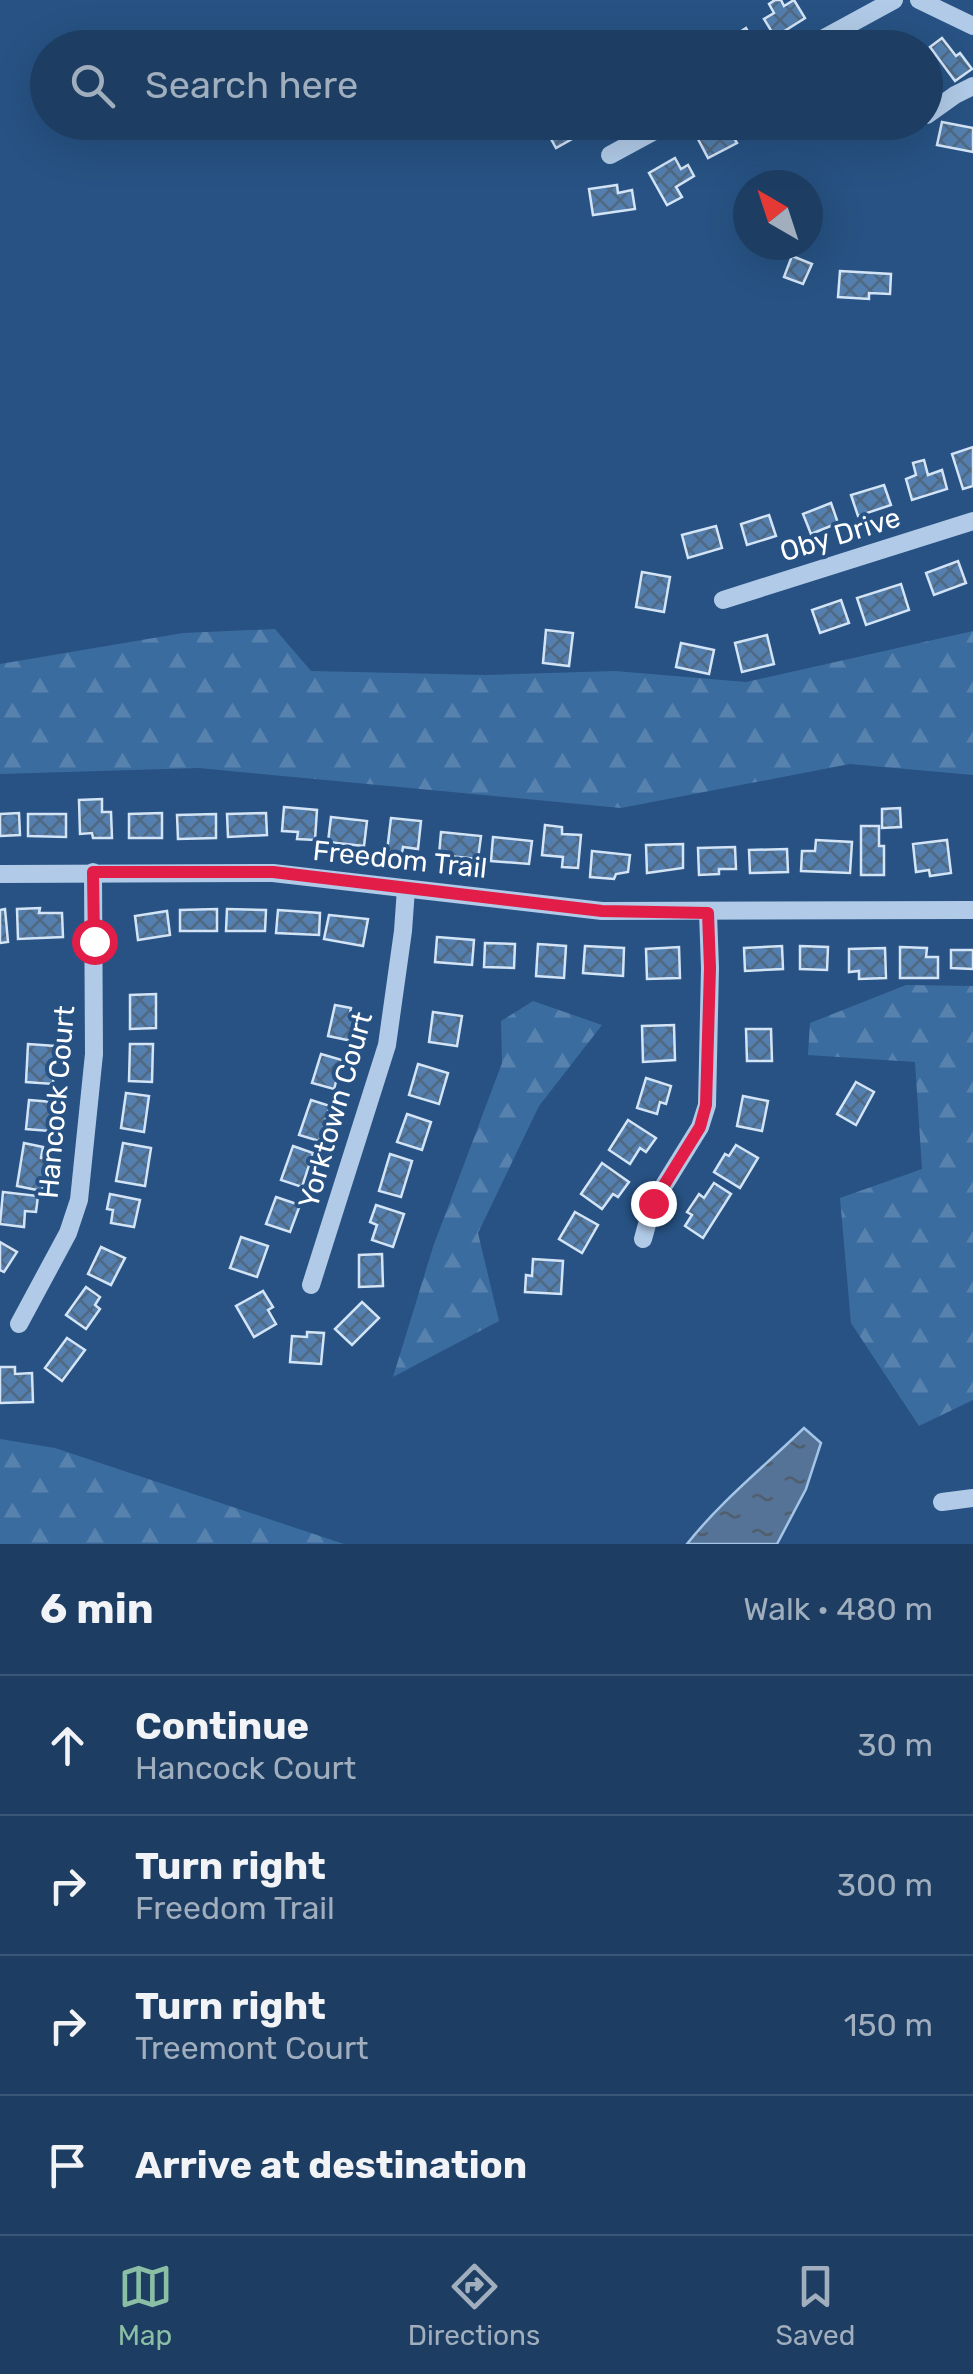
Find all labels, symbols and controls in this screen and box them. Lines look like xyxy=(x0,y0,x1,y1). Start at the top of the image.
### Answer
search box xyxy=(30,30,943,140)
icon: search xyxy=(65,58,120,113)
text: Search here xyxy=(145,62,358,108)
north arrow xyxy=(733,170,823,260)
street label: Oby Drive xyxy=(776,501,904,568)
street label: Freedom Trail xyxy=(311,834,489,885)
route start xyxy=(72,919,118,965)
street label: Hancock Court xyxy=(32,1004,81,1200)
street label: Yorktown Court xyxy=(292,1008,379,1212)
route end xyxy=(631,1181,677,1227)
text: 6 min xyxy=(40,1584,154,1634)
text: Walk · 480 m xyxy=(743,1590,933,1628)
text: Continue xyxy=(135,1703,309,1749)
icon: ahead xyxy=(40,1718,95,1773)
text: 30 m xyxy=(857,1726,933,1764)
text: Hancock Court xyxy=(135,1749,356,1787)
text: Turn right xyxy=(135,1843,326,1889)
icon: right xyxy=(40,1858,95,1913)
text: 300 m xyxy=(837,1866,933,1904)
text: Freedom Trail xyxy=(135,1889,335,1927)
text: Turn right xyxy=(135,1983,326,2029)
icon: right xyxy=(40,1998,95,2053)
text: 150 m xyxy=(844,2006,933,2044)
text: Treemont Court xyxy=(135,2029,369,2067)
icon: arrive xyxy=(40,2138,95,2193)
text: Arrive at destination xyxy=(135,2142,527,2188)
tab: Map xyxy=(118,2259,173,2352)
tab: Directions xyxy=(408,2259,540,2352)
tab: Saved xyxy=(775,2259,855,2352)

